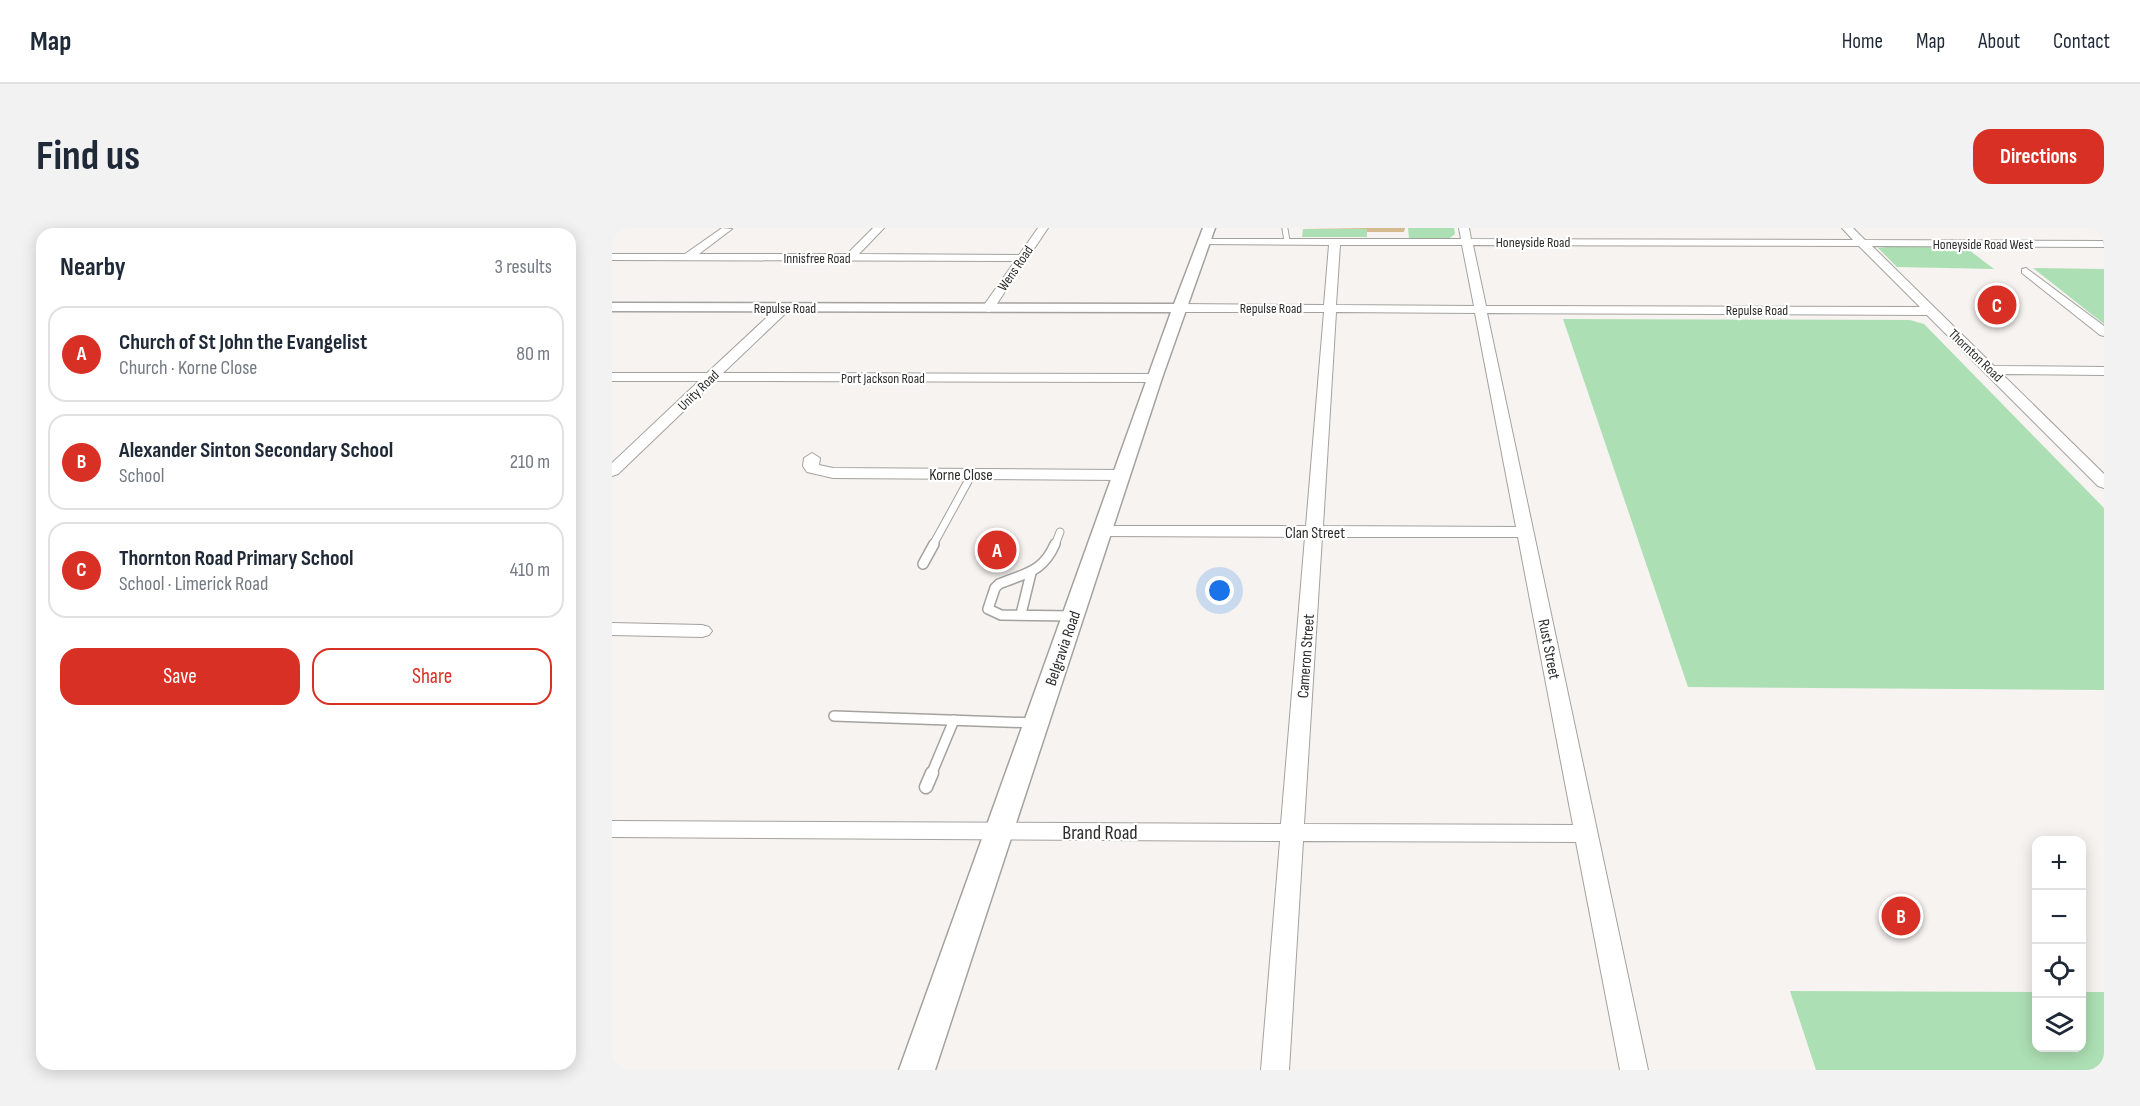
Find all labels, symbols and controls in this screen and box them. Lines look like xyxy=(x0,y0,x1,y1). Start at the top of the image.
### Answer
text: Map xyxy=(30,25,71,58)
text: Home xyxy=(1842,29,1883,54)
text: Map xyxy=(1916,29,1945,54)
text: About xyxy=(1978,29,2020,54)
text: Contact xyxy=(2053,29,2110,54)
button: Directions xyxy=(1973,129,2104,184)
text: Find us xyxy=(36,131,140,182)
street label: Honeyside Road xyxy=(1496,234,1570,251)
street label: Honeyside Road West xyxy=(1933,236,2033,253)
street label: Wens Road xyxy=(994,242,1037,294)
street label: Innisfree Road xyxy=(783,250,851,267)
text: Nearby xyxy=(60,252,126,283)
text: 3 results xyxy=(495,255,552,279)
pin: C xyxy=(1978,282,2016,328)
street label: Repulse Road xyxy=(754,300,816,317)
street label: Repulse Road xyxy=(1240,300,1302,317)
street label: Repulse Road xyxy=(1726,302,1788,319)
street label: Thornton Road xyxy=(1945,325,2006,386)
text: Church of St John the Evangelist xyxy=(119,329,367,356)
text: A xyxy=(77,342,86,366)
text: 80 m xyxy=(516,342,550,366)
text: Church · Korne Close xyxy=(119,356,257,380)
street label: Unity Road xyxy=(674,366,723,414)
street label: Port Jackson Road xyxy=(841,370,925,387)
text: Alexander Sinton Secondary School xyxy=(119,437,393,464)
text: B xyxy=(77,450,86,474)
text: 210 m xyxy=(510,450,550,474)
text: School xyxy=(119,464,164,488)
street label: Korne Close xyxy=(929,466,993,485)
street label: Clan Street xyxy=(1285,524,1345,543)
pin: A xyxy=(978,528,1016,572)
text: Thornton Road Primary School xyxy=(119,545,354,572)
text: C xyxy=(76,558,87,582)
text: 410 m xyxy=(510,558,550,582)
text: School · Limerick Road xyxy=(119,572,268,596)
your location xyxy=(1205,576,1234,605)
street label: Belgravia Road xyxy=(1042,609,1085,688)
street label: Cameron Street xyxy=(1294,613,1319,699)
street label: Rust Street xyxy=(1533,618,1564,681)
button: Save xyxy=(60,648,300,705)
button: Share xyxy=(312,648,552,705)
street label: Brand Road xyxy=(1062,821,1138,845)
map controls xyxy=(2032,836,2086,1052)
button: + xyxy=(2032,836,2086,890)
button: − xyxy=(2032,890,2086,944)
pin: B xyxy=(1882,894,1920,938)
button: locate xyxy=(2032,944,2086,998)
button: layers xyxy=(2032,998,2086,1052)

